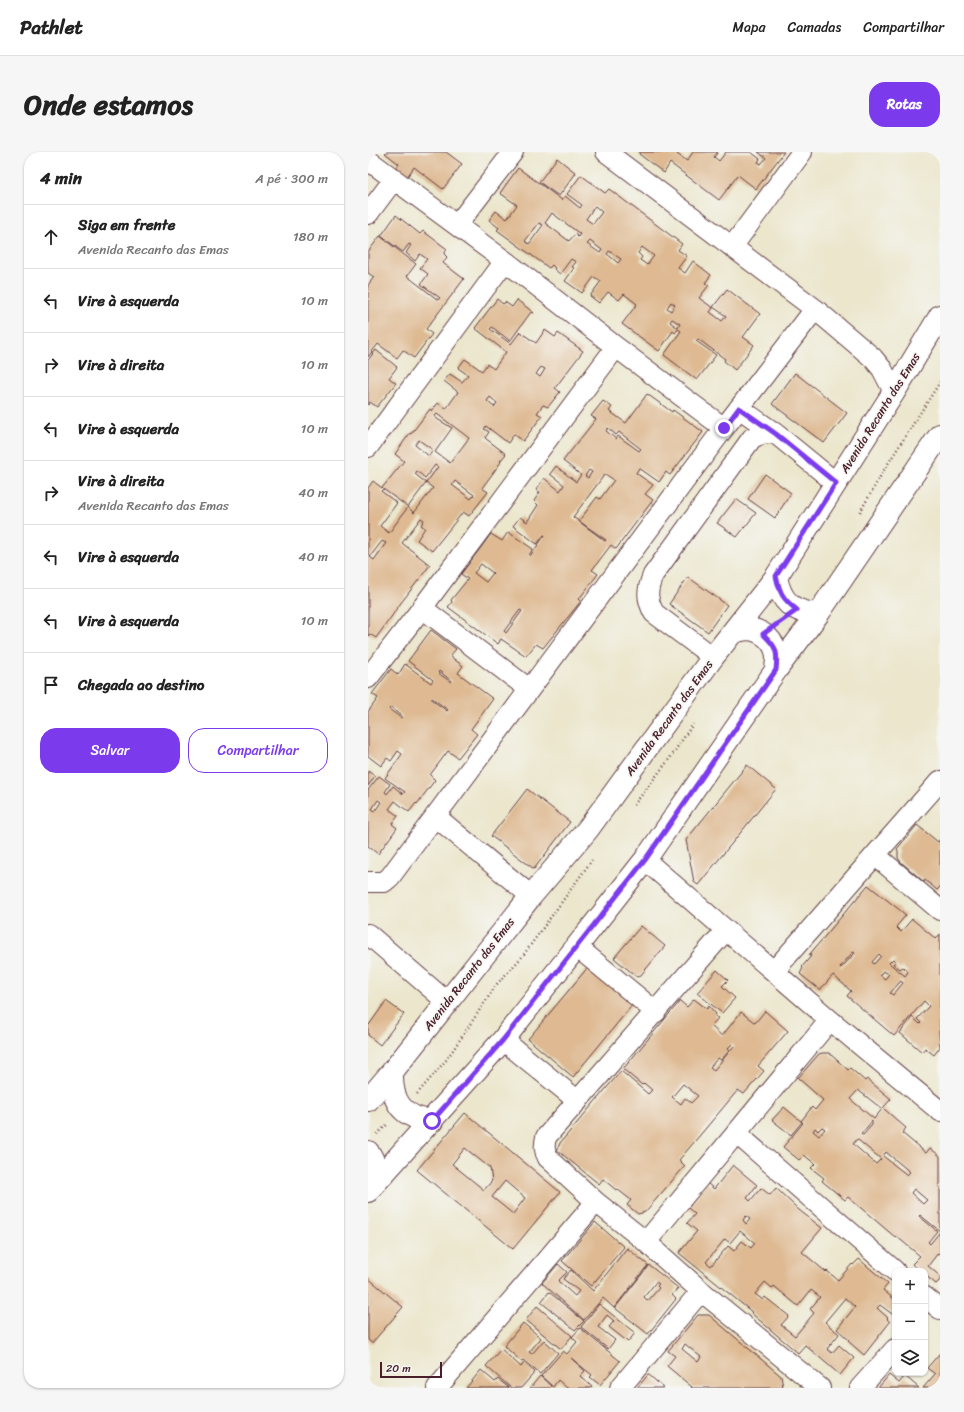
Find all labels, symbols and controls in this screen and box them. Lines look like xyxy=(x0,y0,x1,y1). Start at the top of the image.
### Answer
text: Pathlet xyxy=(20,11,83,44)
text: Mapa xyxy=(733,15,765,40)
text: Camadas xyxy=(787,15,841,40)
text: Compartilhar xyxy=(863,15,944,40)
text: Onde estamos xyxy=(24,80,193,129)
button: Rotas xyxy=(869,82,940,127)
text: 4 min xyxy=(40,163,82,193)
text: A pé · 300 m xyxy=(255,167,328,190)
text: Siga em frente xyxy=(78,212,175,238)
text: 180 m xyxy=(293,225,328,248)
icon: ahead xyxy=(40,226,62,248)
text: Avenida Recanto das Emas xyxy=(78,238,229,261)
text: Vire à esquerda xyxy=(78,288,179,314)
text: 10 m xyxy=(301,289,328,312)
icon: left xyxy=(40,290,62,312)
street label: Avenida Recanto das Emas xyxy=(833,348,926,479)
text: Vire à direita xyxy=(78,352,164,378)
text: 10 m xyxy=(301,353,328,376)
icon: right xyxy=(40,354,62,376)
text: Vire à esquerda xyxy=(78,416,179,442)
text: 10 m xyxy=(301,417,328,440)
icon: left xyxy=(40,418,62,440)
route end xyxy=(715,419,733,437)
text: Vire à direita xyxy=(78,468,164,494)
text: 40 m xyxy=(298,481,328,504)
icon: right xyxy=(40,482,62,504)
text: Avenida Recanto das Emas xyxy=(78,494,229,517)
text: Vire à esquerda xyxy=(78,544,179,570)
text: 40 m xyxy=(298,545,328,568)
icon: left xyxy=(40,546,62,568)
text: Vire à esquerda xyxy=(78,608,179,634)
text: 10 m xyxy=(301,609,328,632)
icon: left xyxy=(40,610,62,632)
street label: Avenida Recanto das Emas xyxy=(619,655,719,782)
text: Chegada ao destino xyxy=(78,672,204,698)
icon: arrive xyxy=(40,674,62,696)
button: Salvar xyxy=(40,728,180,773)
button: Compartilhar xyxy=(188,728,328,773)
street label: Avenida Recanto das Emas xyxy=(417,912,521,1036)
route start xyxy=(423,1112,441,1130)
map controls xyxy=(892,1268,928,1376)
button: + xyxy=(892,1268,928,1304)
button: − xyxy=(892,1304,928,1340)
button: layers xyxy=(892,1340,928,1376)
text: 20 m xyxy=(386,1359,411,1378)
scale bar xyxy=(380,1360,442,1379)

